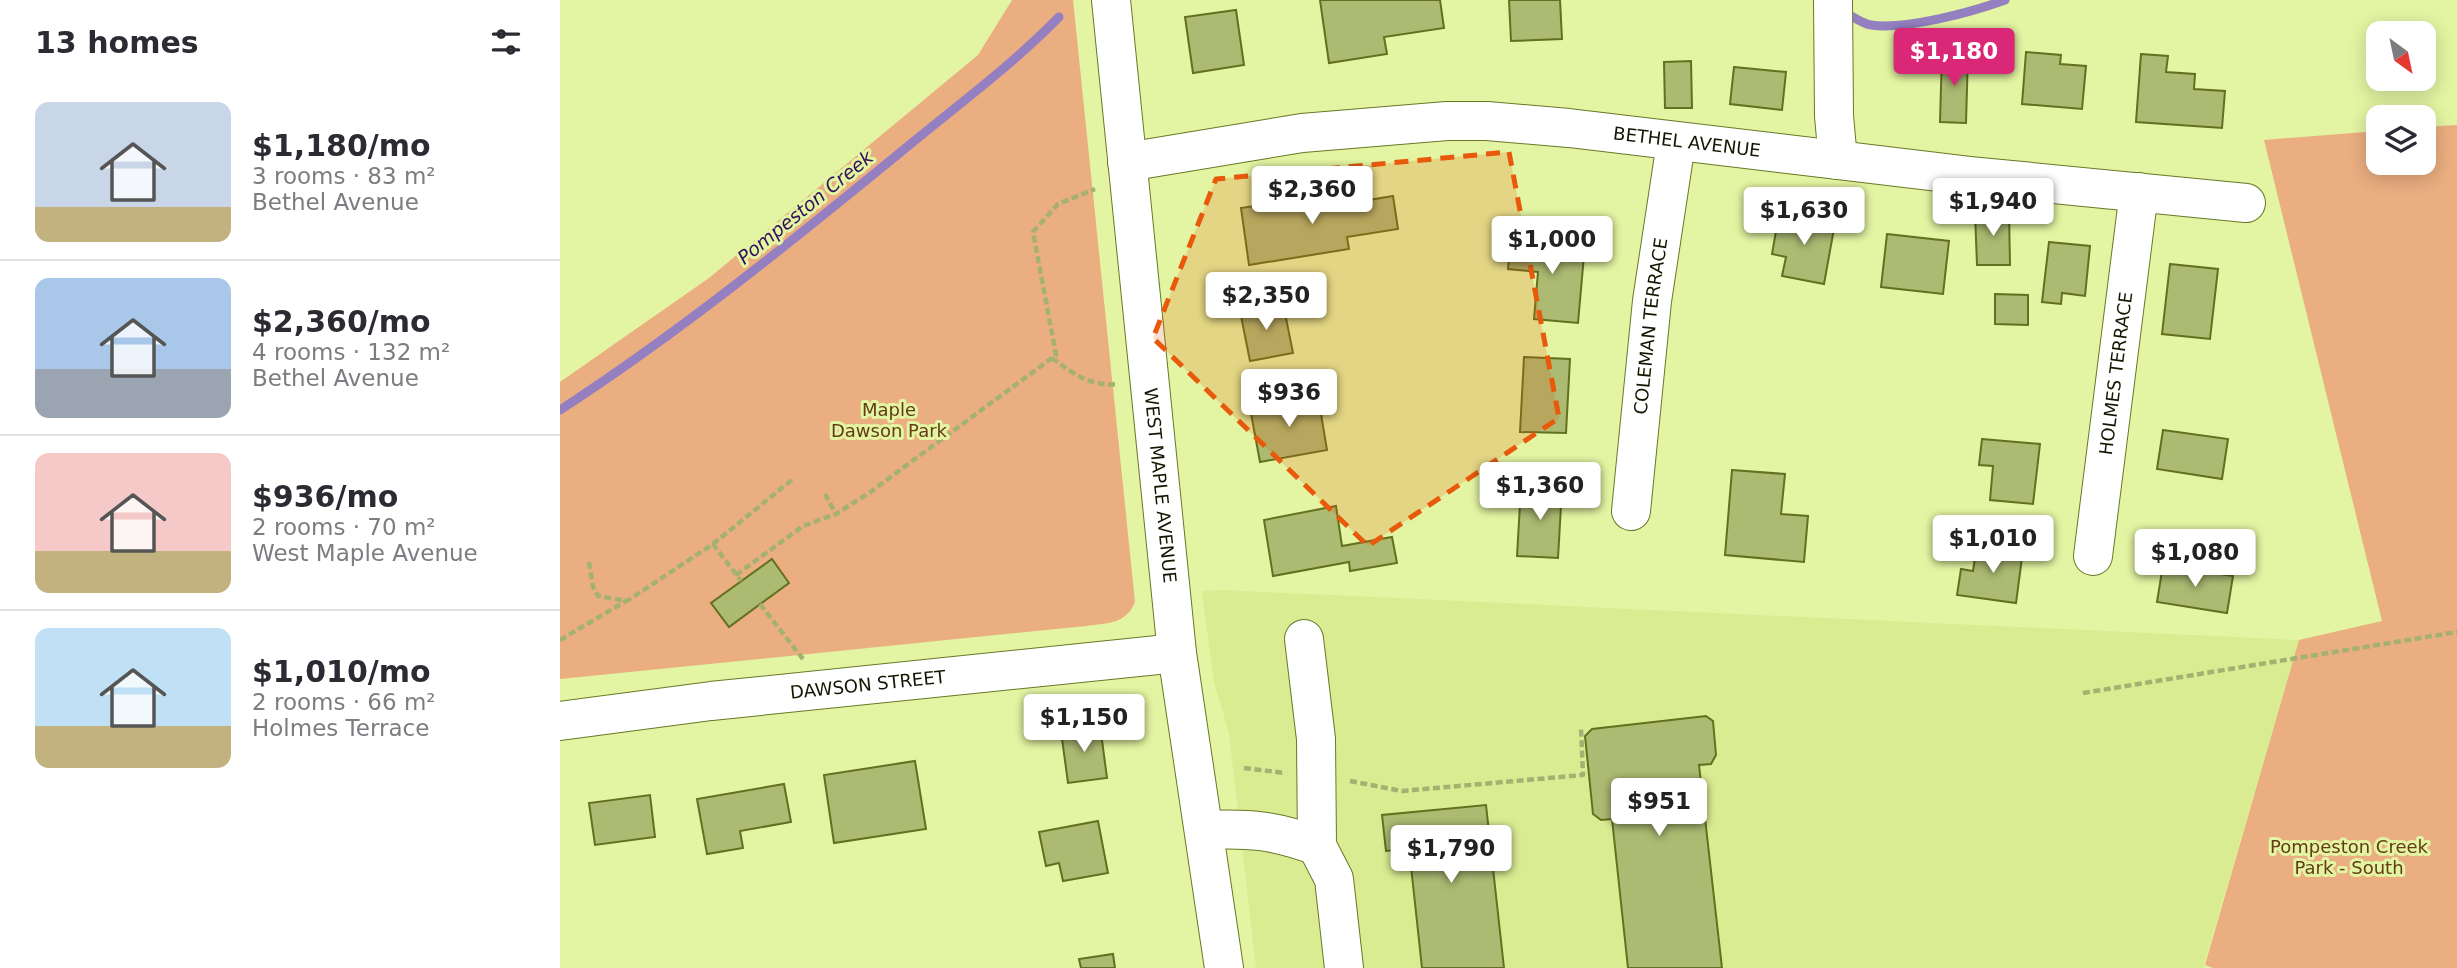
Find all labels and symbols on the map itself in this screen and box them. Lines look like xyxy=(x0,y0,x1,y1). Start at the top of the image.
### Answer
north arrow xyxy=(2366,21,2436,91)
pin: $1,180 xyxy=(1897,28,2011,88)
street label: BETHEL AVENUE xyxy=(1612,122,1762,161)
water label: Pompeston Creek xyxy=(733,145,878,268)
pin: $2,360 xyxy=(1255,166,1369,226)
pin: $1,940 xyxy=(1936,178,2050,238)
pin: $1,630 xyxy=(1747,188,1861,247)
pin: $1,000 xyxy=(1495,216,1609,276)
street label: COLEMAN TERRACE xyxy=(1630,236,1671,415)
pin: $2,350 xyxy=(1209,272,1323,332)
street label: HOLMES TERRACE xyxy=(2095,290,2136,456)
pin: $936 xyxy=(1248,370,1330,429)
street label: WEST MAPLE AVENUE xyxy=(1140,387,1181,584)
park label: Maple Dawson Park xyxy=(831,399,948,441)
pin: $1,360 xyxy=(1483,462,1597,522)
pin: $1,010 xyxy=(1936,516,2050,575)
pin: $1,080 xyxy=(2138,530,2252,589)
street label: DAWSON STREET xyxy=(789,666,948,703)
pin: $1,150 xyxy=(1027,694,1141,754)
pin: $951 xyxy=(1618,778,1700,838)
pin: $1,790 xyxy=(1394,826,1508,885)
park label: Pompeston Creek Park - South xyxy=(2270,836,2429,878)

